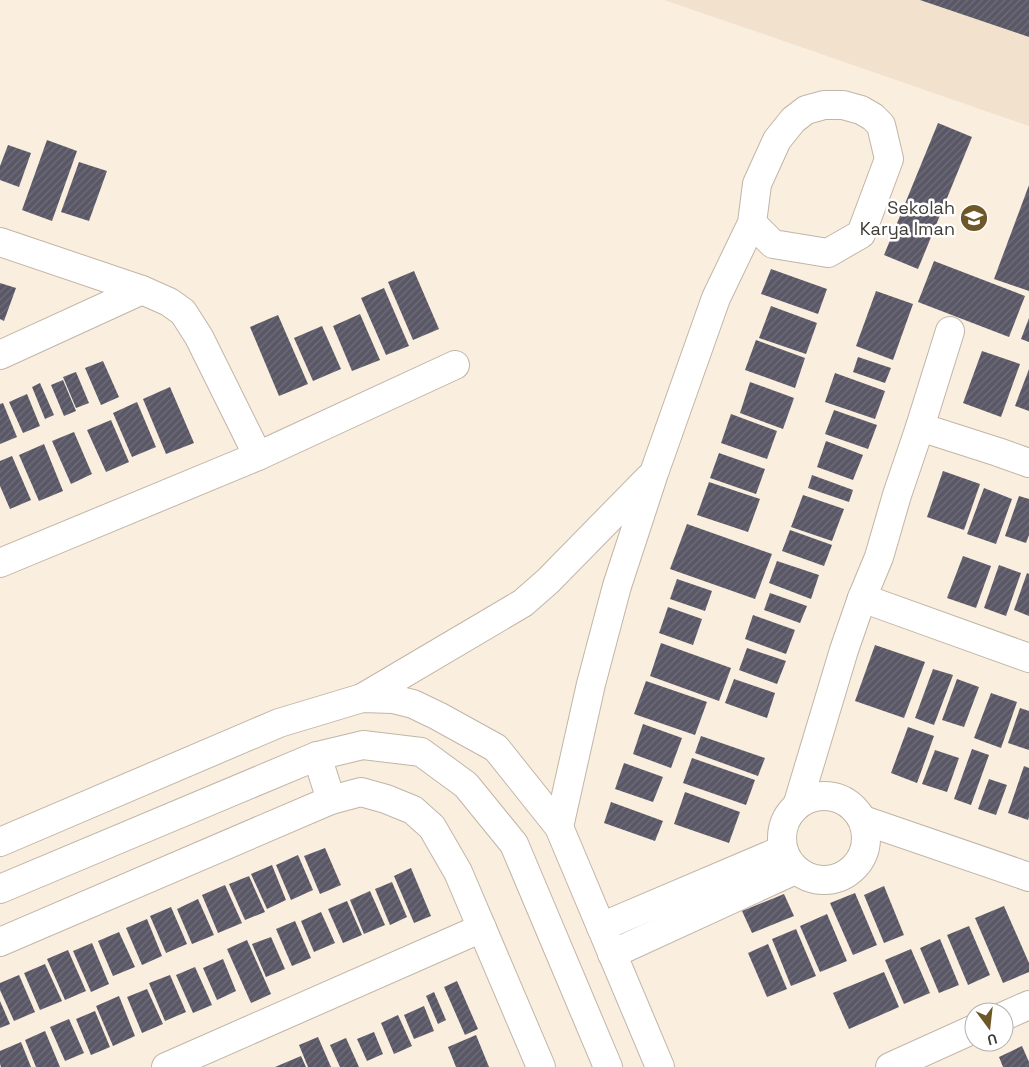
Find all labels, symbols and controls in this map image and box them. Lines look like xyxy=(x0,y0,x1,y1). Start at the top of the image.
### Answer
place label: Sekolah Karya Iman xyxy=(860,196,955,240)
school or university icon: Sekolah Karya Iman xyxy=(959,203,989,233)
north arrow xyxy=(964,1002,1014,1052)
text: U xyxy=(985,1030,999,1049)

